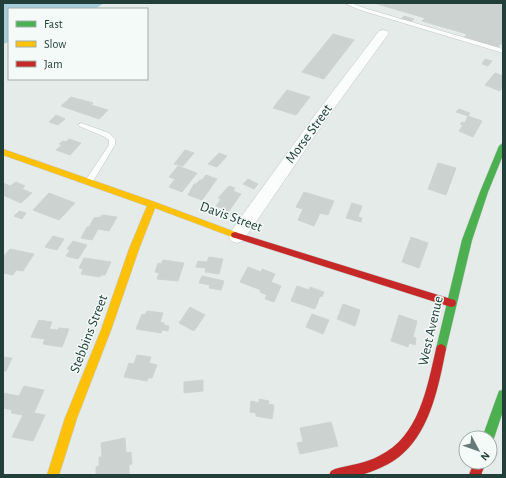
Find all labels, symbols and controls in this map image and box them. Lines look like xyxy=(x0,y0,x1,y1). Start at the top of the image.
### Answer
legend xyxy=(8,8,148,80)
text: Fast xyxy=(44,18,63,30)
text: Slow xyxy=(44,38,66,50)
text: Jam xyxy=(44,58,63,70)
street label: Morse Street xyxy=(283,102,335,166)
street label: Davis Street xyxy=(198,199,264,235)
street label: Stebbins Street xyxy=(68,292,111,375)
street label: West Avenue xyxy=(416,295,446,367)
north arrow xyxy=(458,430,498,470)
text: N xyxy=(479,450,492,463)

